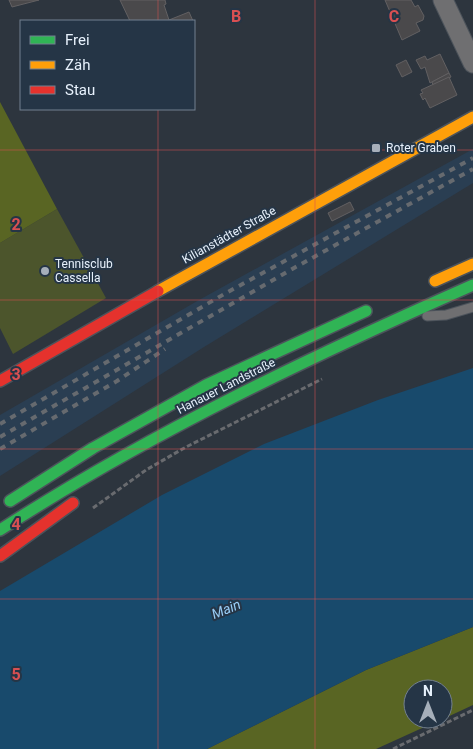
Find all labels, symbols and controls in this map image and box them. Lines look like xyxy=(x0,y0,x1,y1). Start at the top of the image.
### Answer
text: B xyxy=(231,7,241,26)
text: C xyxy=(389,7,399,26)
legend xyxy=(20,20,195,110)
text: Frei xyxy=(65,31,90,49)
text: Zäh xyxy=(65,56,90,74)
text: Stau xyxy=(65,81,95,99)
place label: Roter Graben xyxy=(386,141,456,155)
marker: Roter Graben xyxy=(370,142,382,154)
street label: Kilianstädter Straße xyxy=(180,203,278,267)
text: 2 xyxy=(11,215,21,234)
place label: Tennisclub Cassella xyxy=(55,257,113,285)
marker: Tennisclub Cassella xyxy=(39,265,51,277)
street label: Hanauer Landstraße xyxy=(174,355,278,417)
text: 3 xyxy=(11,365,21,384)
text: 4 xyxy=(11,515,21,534)
water label: Main xyxy=(209,596,243,622)
text: 5 xyxy=(11,665,21,684)
north arrow xyxy=(403,679,453,729)
text: N xyxy=(423,683,433,699)

